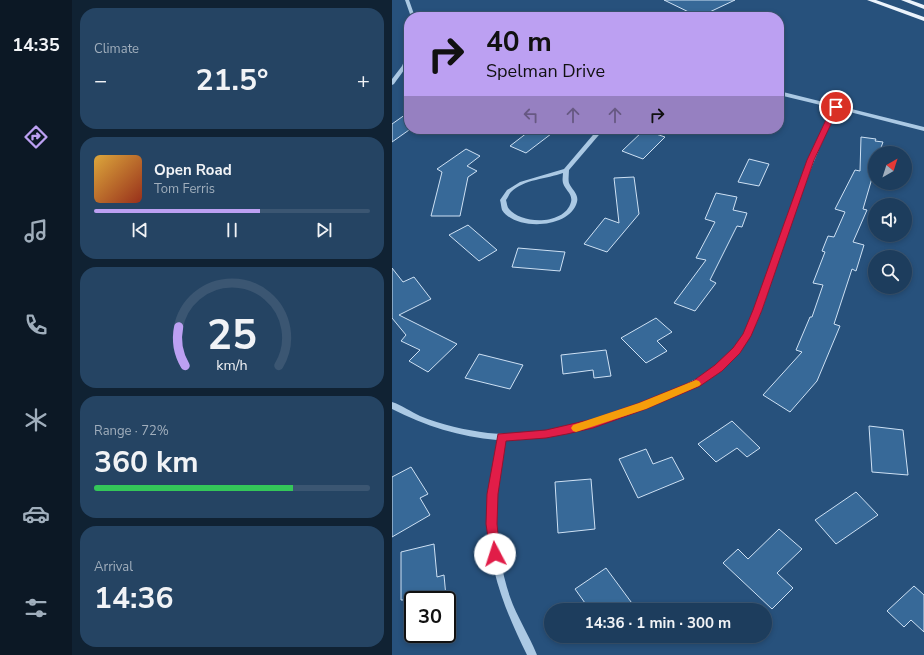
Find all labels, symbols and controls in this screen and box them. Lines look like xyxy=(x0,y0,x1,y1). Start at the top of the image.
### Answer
text: 40 m xyxy=(486,23,552,61)
icon: right xyxy=(420,28,472,80)
text: 14:35 xyxy=(12,33,60,57)
text: Climate xyxy=(94,40,139,58)
text: Spelman Drive xyxy=(486,59,605,83)
text: 21.5° xyxy=(196,60,268,101)
text: − xyxy=(94,66,107,96)
text: + xyxy=(357,66,370,96)
pin xyxy=(819,90,853,124)
icon: arrive xyxy=(825,96,847,118)
icon: left xyxy=(520,104,542,126)
icon: ahead xyxy=(562,104,584,126)
icon: ahead xyxy=(604,104,626,126)
icon: right xyxy=(646,104,668,126)
icon: directions xyxy=(22,123,50,151)
north arrow xyxy=(868,146,912,190)
map controls xyxy=(868,146,912,294)
text: Open Road xyxy=(154,160,232,180)
text: Tom Ferris xyxy=(154,180,215,198)
button: sound xyxy=(868,198,912,242)
icon: music xyxy=(22,217,50,245)
icon: previous xyxy=(129,219,151,241)
icon: pause xyxy=(221,219,243,241)
icon: next xyxy=(313,219,335,241)
button: search xyxy=(868,250,912,294)
text: 25 xyxy=(207,306,257,363)
icon: phone xyxy=(22,311,50,339)
text: km/h xyxy=(216,355,248,374)
icon: climate xyxy=(22,406,50,434)
text: Range · 72% xyxy=(94,422,169,440)
text: 360 km xyxy=(94,442,199,483)
icon: car xyxy=(22,500,50,528)
position arrow xyxy=(474,533,516,575)
text: Arrival xyxy=(94,558,133,576)
text: 14:36 xyxy=(94,578,173,619)
speed limit sign: 30 xyxy=(404,591,456,643)
icon: filters xyxy=(22,594,50,622)
text: 14:36 · 1 min · 300 m xyxy=(585,613,731,633)

